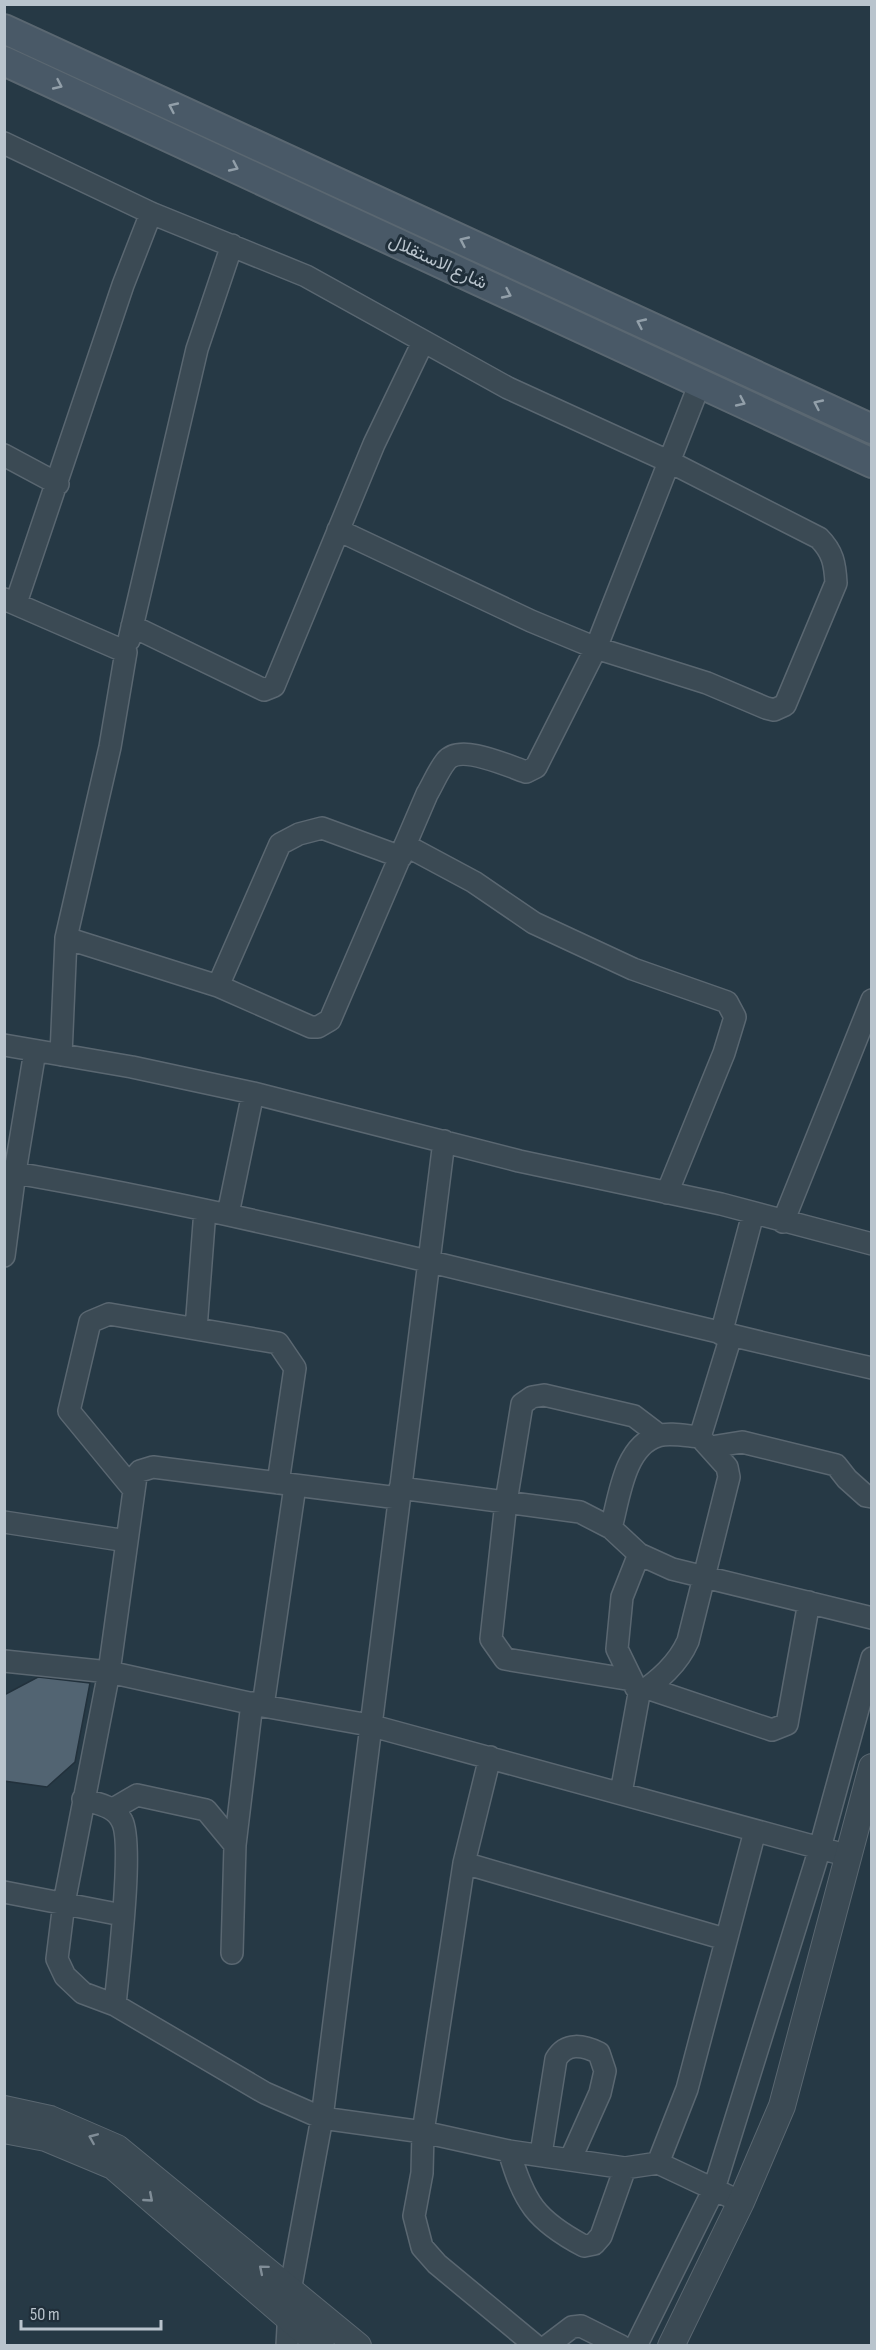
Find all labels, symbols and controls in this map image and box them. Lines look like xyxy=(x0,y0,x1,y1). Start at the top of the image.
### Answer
one-way arrow xyxy=(51,78,62,90)
one-way arrow xyxy=(168,102,179,114)
one-way arrow xyxy=(228,160,239,172)
street label: شارع الاستقلال xyxy=(385,230,490,295)
one-way arrow xyxy=(460,237,471,249)
one-way arrow xyxy=(500,286,511,298)
one-way arrow xyxy=(637,318,648,330)
one-way arrow xyxy=(734,395,745,407)
one-way arrow xyxy=(814,400,825,412)
one-way arrow xyxy=(88,2133,99,2145)
one-way arrow xyxy=(143,2191,153,2202)
one-way arrow xyxy=(259,2265,270,2276)
scale bar xyxy=(21,2293,160,2331)
text: 50 m xyxy=(30,2304,60,2325)

